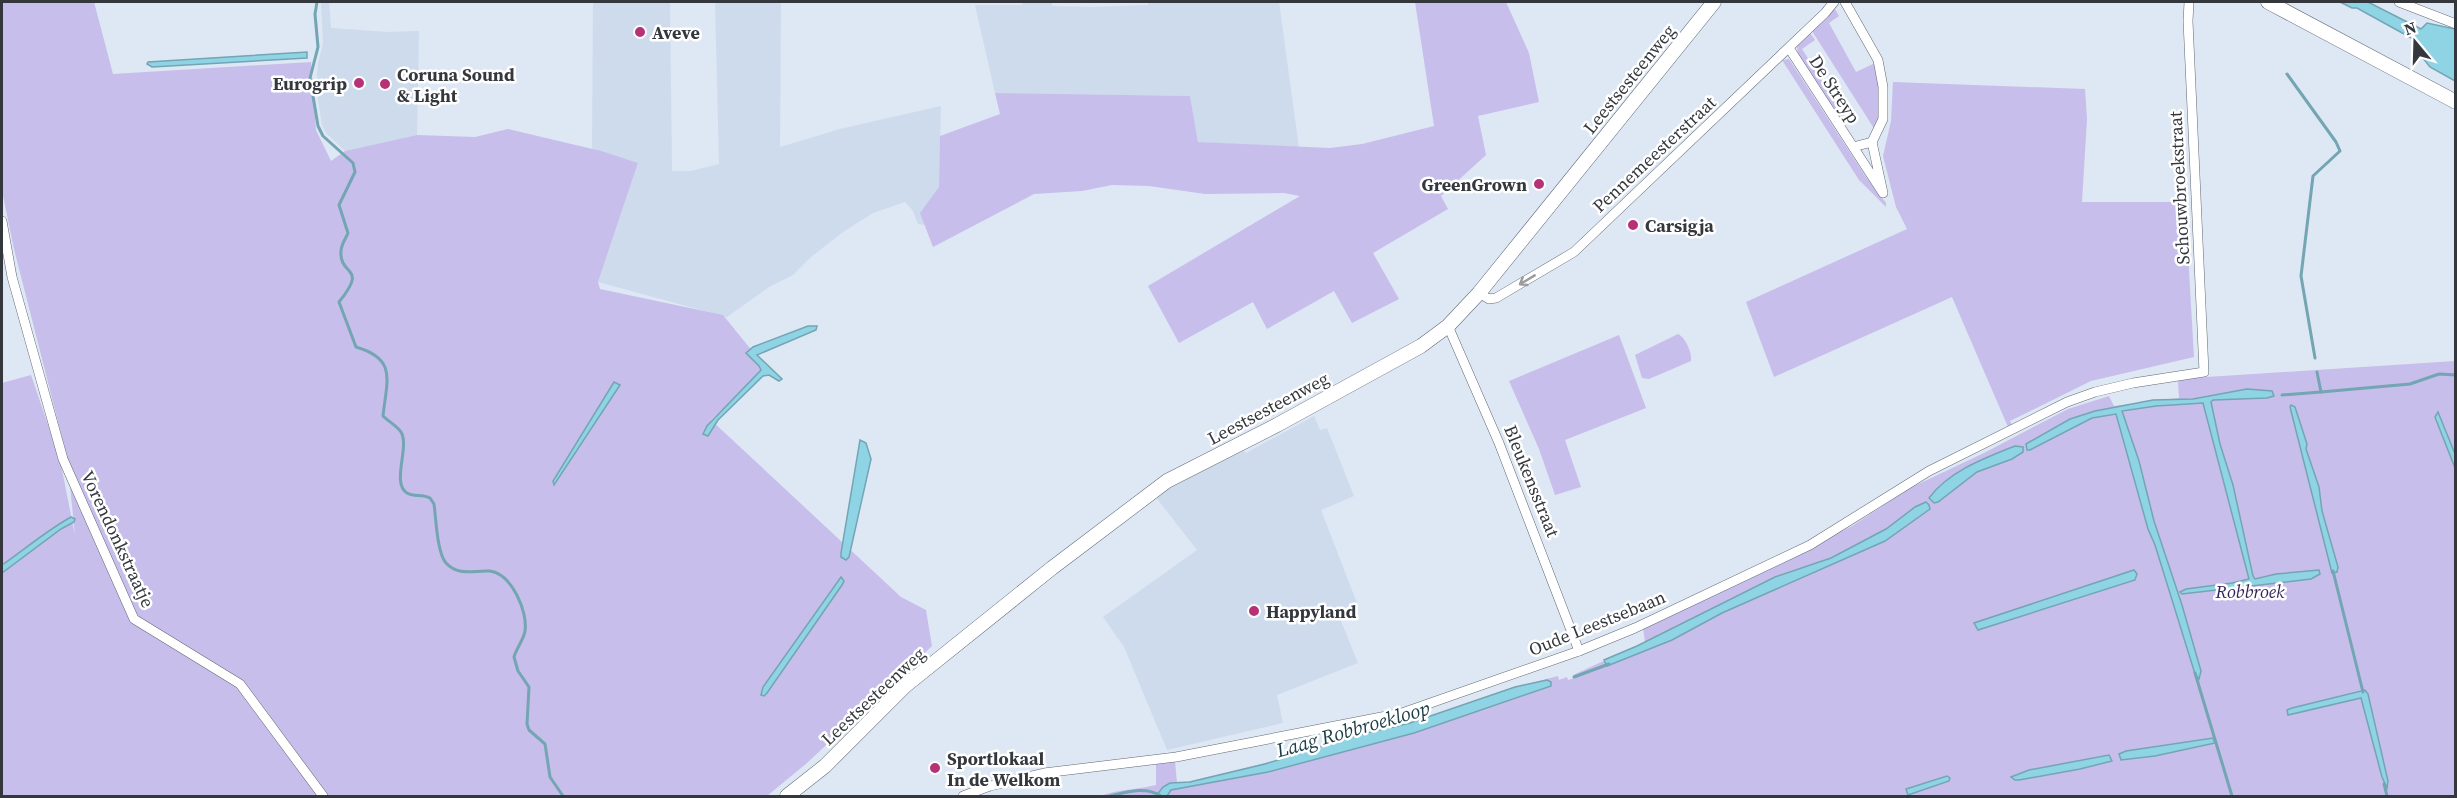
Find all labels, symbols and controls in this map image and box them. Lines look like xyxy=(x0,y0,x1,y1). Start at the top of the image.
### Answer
north arrow xyxy=(2385,12,2445,72)
text: N xyxy=(2401,15,2420,40)
street label: Leestsesteenweg xyxy=(1577,19,1681,139)
place label: Aveve xyxy=(652,20,700,45)
marker: Aveve xyxy=(633,25,647,39)
street label: De Streyp xyxy=(1803,50,1867,128)
place label: Coruna Sound & Light xyxy=(397,62,515,108)
place label: Eurogrip xyxy=(273,71,347,96)
marker: Eurogrip xyxy=(352,76,366,90)
marker: Coruna Sound & Light xyxy=(378,77,392,91)
street label: Pennemeesterstraat xyxy=(1587,90,1721,218)
street label: Schouwbroekstraat xyxy=(2162,111,2195,265)
place label: GreenGrown xyxy=(1422,172,1527,197)
marker: GreenGrown xyxy=(1532,177,1546,191)
place label: Carsigja xyxy=(1645,213,1714,238)
marker: Carsigja xyxy=(1626,218,1640,232)
one-way arrow xyxy=(1519,274,1536,286)
street label: Leestsesteenweg xyxy=(1203,366,1333,450)
street label: Bleukensstraat xyxy=(1498,421,1566,541)
street label: Vorendonkstraatje xyxy=(75,466,161,612)
park label: Robbroek xyxy=(2215,579,2285,604)
street label: Oude Leestsebaan xyxy=(1525,584,1669,662)
place label: Happyland xyxy=(1266,599,1357,624)
marker: Happyland xyxy=(1247,604,1261,618)
street label: Leestsesteenweg xyxy=(815,641,931,751)
water label: Laag Robbroekloop xyxy=(1272,694,1433,765)
place label: Sportlokaal In de Welkom xyxy=(947,746,1060,792)
marker: Sportlokaal In de Welkom xyxy=(928,761,942,775)

